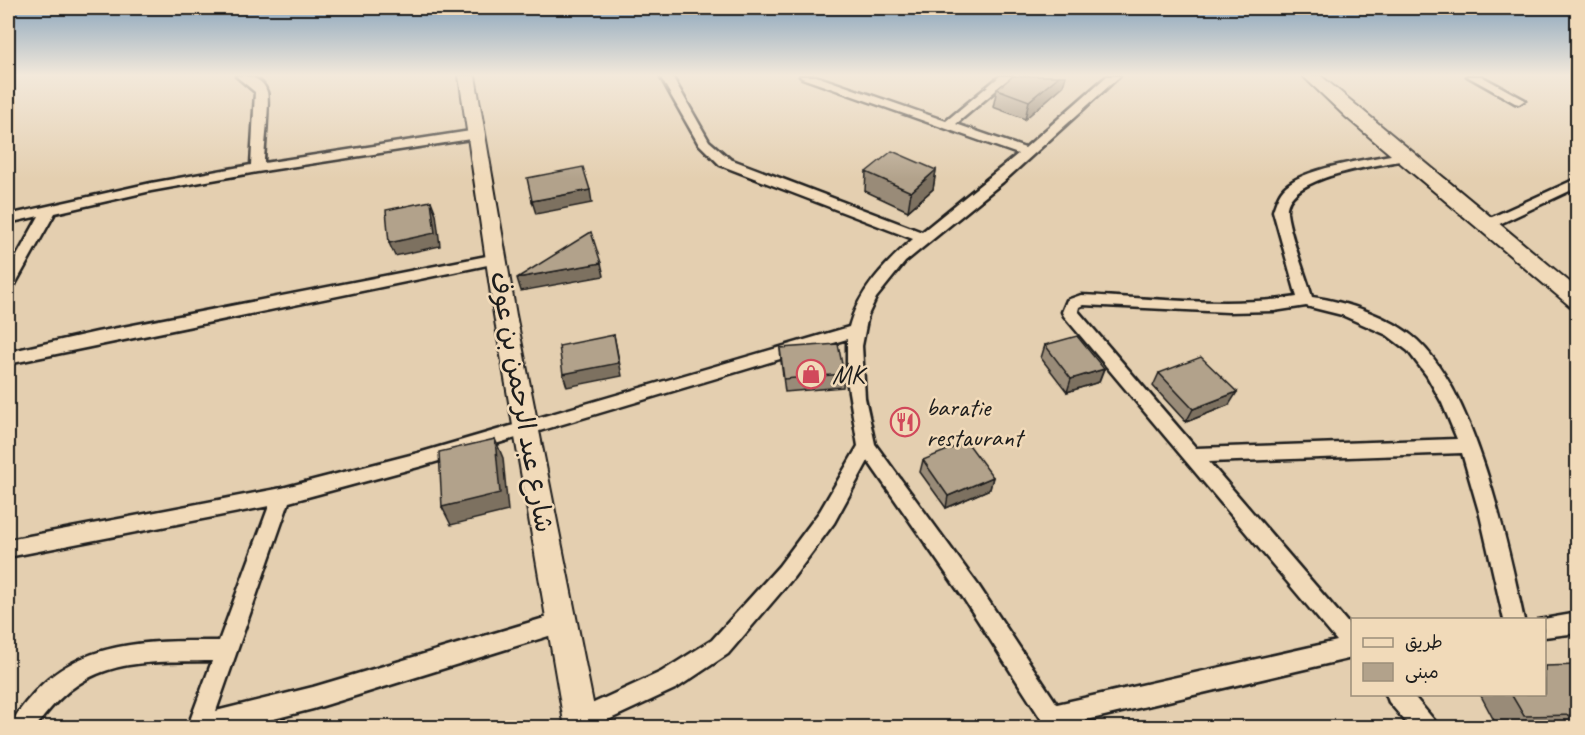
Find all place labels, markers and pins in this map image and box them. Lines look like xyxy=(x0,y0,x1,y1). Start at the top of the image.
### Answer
shop icon: MK xyxy=(795,358,827,390)
place label: MK xyxy=(832,358,868,391)
place label: baratie restaurant xyxy=(926,391,1026,454)
restaurant icon: baratie restaurant xyxy=(889,406,921,438)

